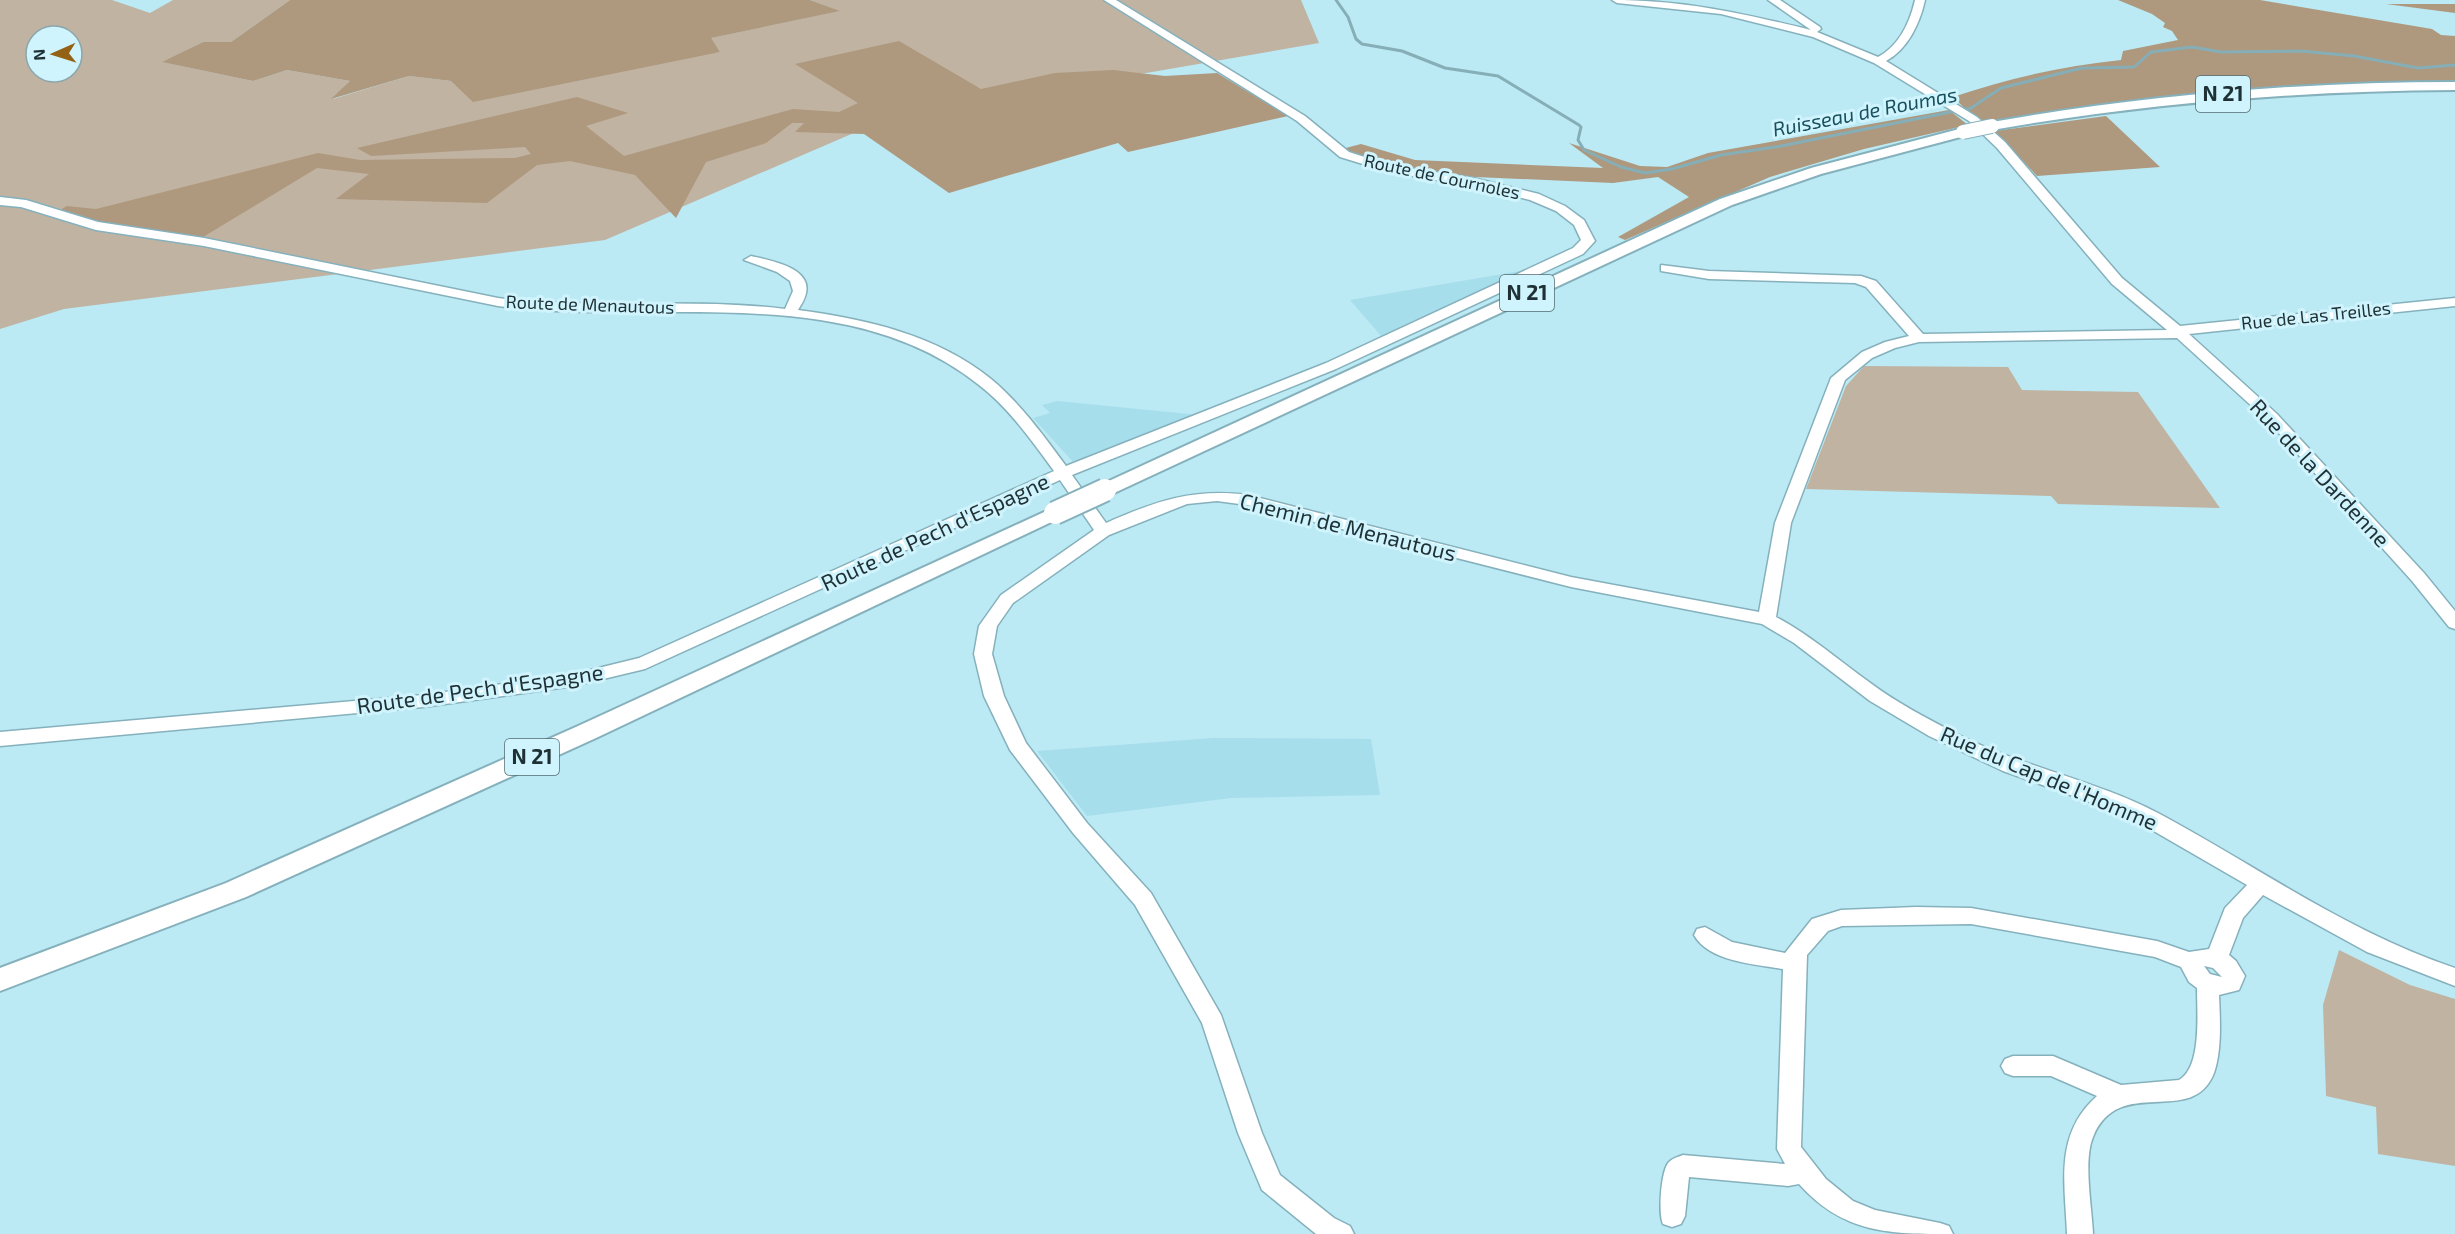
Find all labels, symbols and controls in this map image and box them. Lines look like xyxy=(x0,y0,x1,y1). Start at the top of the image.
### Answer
north arrow xyxy=(24,24,84,84)
text: N xyxy=(29,49,48,61)
road number: N 21 xyxy=(2196,76,2250,112)
water label: Ruisseau de Roumas xyxy=(1771,81,1959,141)
street label: Route de Cournoles xyxy=(1362,149,1522,203)
road number: N 21 xyxy=(1500,275,1554,311)
street label: Route de Menautous xyxy=(505,290,675,318)
street label: Rue de Las Treilles xyxy=(2240,296,2392,334)
street label: Rue de la Dardenne xyxy=(2245,393,2396,552)
street label: Route de Pech d'Espagne xyxy=(816,467,1053,595)
street label: Chemin de Menautous xyxy=(1237,487,1459,565)
street label: Route de Pech d'Espagne xyxy=(355,658,605,718)
street label: Rue du Cap de l'Homme xyxy=(1937,720,2162,835)
road number: N 21 xyxy=(505,739,559,775)

